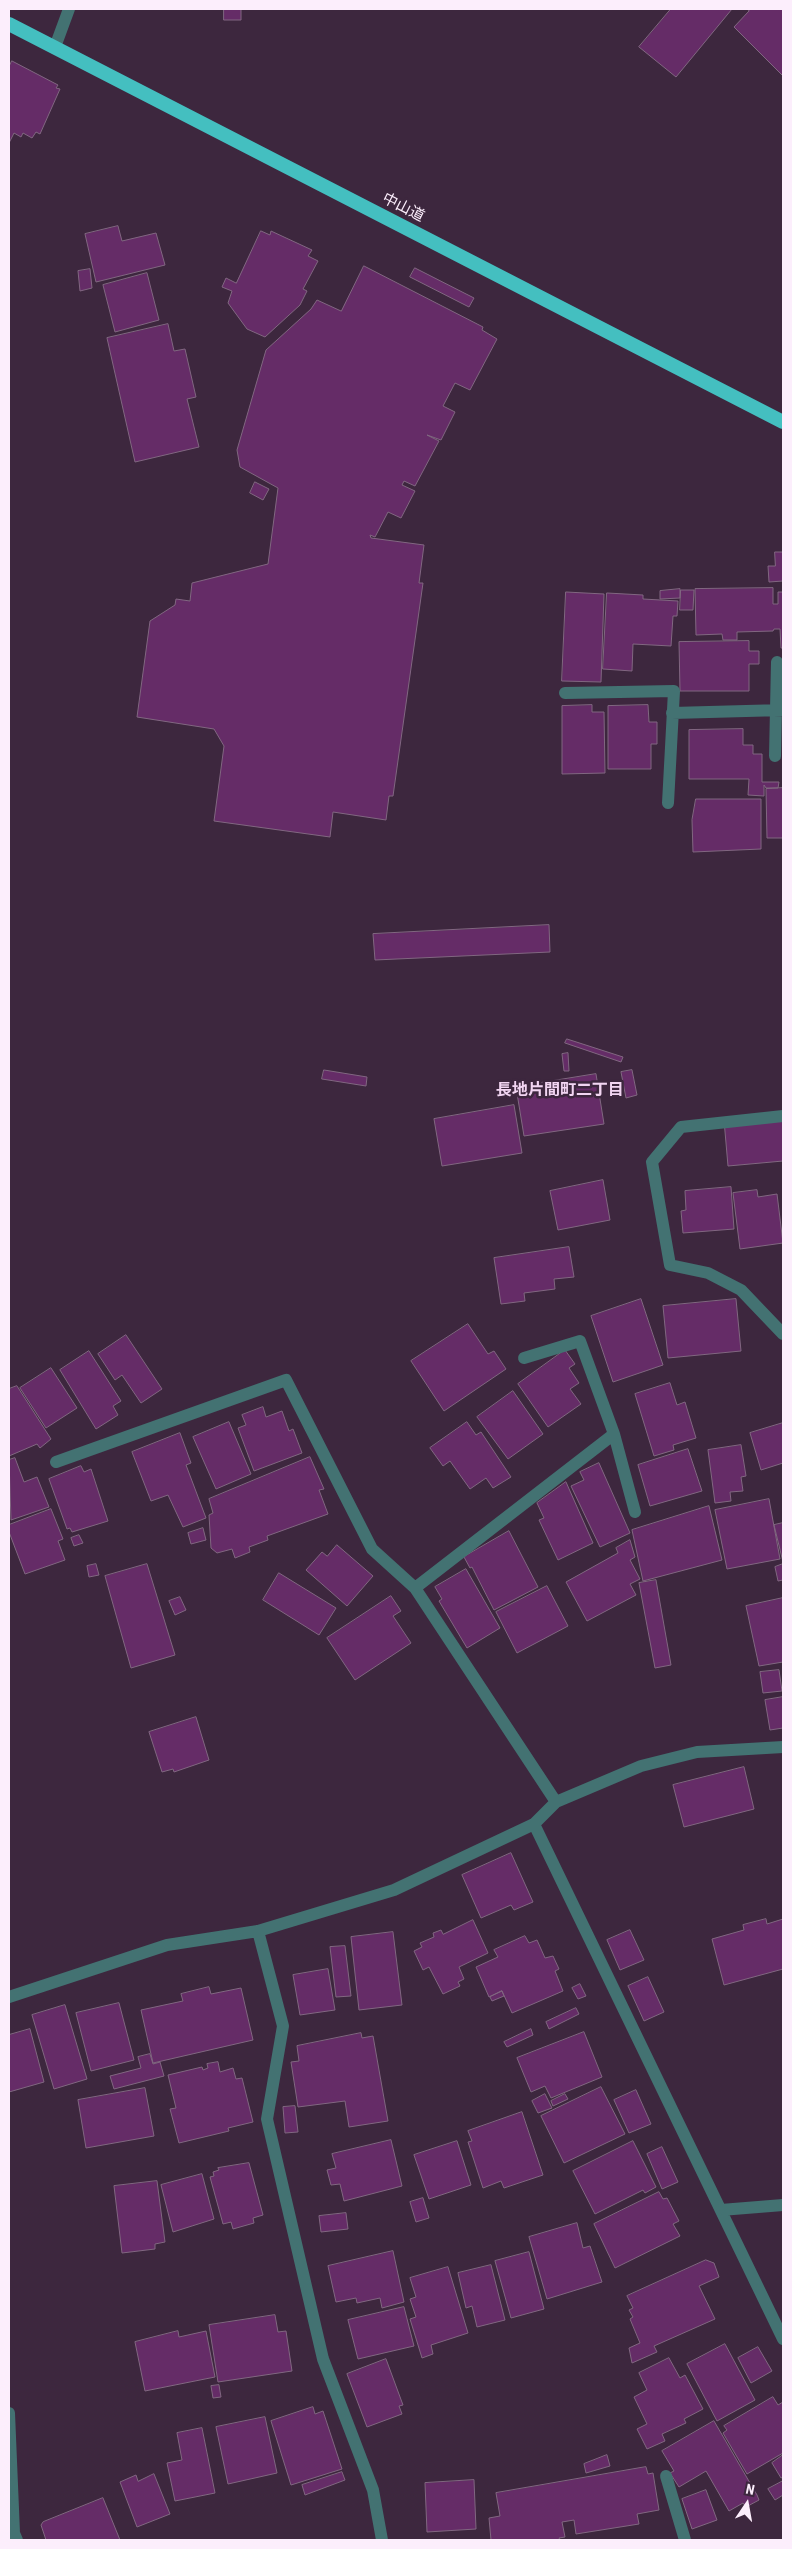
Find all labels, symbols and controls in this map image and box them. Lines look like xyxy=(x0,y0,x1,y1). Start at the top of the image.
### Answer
street label: 中山道 xyxy=(379,190,427,226)
district label: 長地片間町二丁目 xyxy=(496,1081,624,1101)
north arrow xyxy=(722,2479,772,2529)
text: N xyxy=(744,2481,756,2498)

